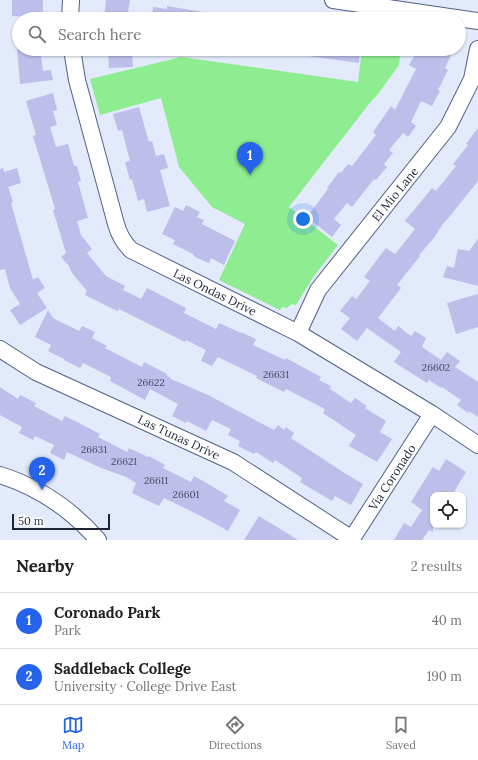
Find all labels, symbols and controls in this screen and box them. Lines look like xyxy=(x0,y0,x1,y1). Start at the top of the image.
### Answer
search box xyxy=(12,12,466,56)
icon: search xyxy=(26,23,48,45)
text: Search here xyxy=(58,25,141,44)
pin: 1 xyxy=(237,142,263,175)
street label: El Mio Lane xyxy=(369,163,422,224)
your location xyxy=(293,209,313,229)
street label: Las Ondas Drive xyxy=(171,265,260,319)
house number: 26602 xyxy=(422,361,450,374)
house number: 26631 xyxy=(263,368,289,381)
house number: 26622 xyxy=(137,376,165,389)
street label: Las Tunas Drive xyxy=(136,411,223,463)
street label: Via Coronado xyxy=(365,441,419,514)
house number: 26631 xyxy=(81,443,107,456)
house number: 26621 xyxy=(111,455,137,468)
pin: 2 xyxy=(29,457,55,490)
house number: 26611 xyxy=(144,474,168,487)
house number: 26601 xyxy=(173,488,200,501)
map controls xyxy=(430,492,466,528)
button: locate xyxy=(430,492,466,528)
scale bar xyxy=(12,512,110,531)
text: 50 m xyxy=(18,514,44,528)
text: Nearby xyxy=(16,555,74,577)
text: 2 results xyxy=(411,558,462,575)
text: Coronado Park xyxy=(54,603,160,622)
text: 1 xyxy=(26,612,32,629)
text: 40 m xyxy=(432,612,462,629)
text: Park xyxy=(54,622,81,639)
text: Saddleback College xyxy=(54,659,191,678)
text: 2 xyxy=(26,668,32,685)
text: 190 m xyxy=(427,668,462,685)
text: University · College Drive East xyxy=(54,678,237,695)
tab: Map xyxy=(62,714,84,752)
tab: Directions xyxy=(209,714,262,752)
tab: Saved xyxy=(386,714,416,752)

